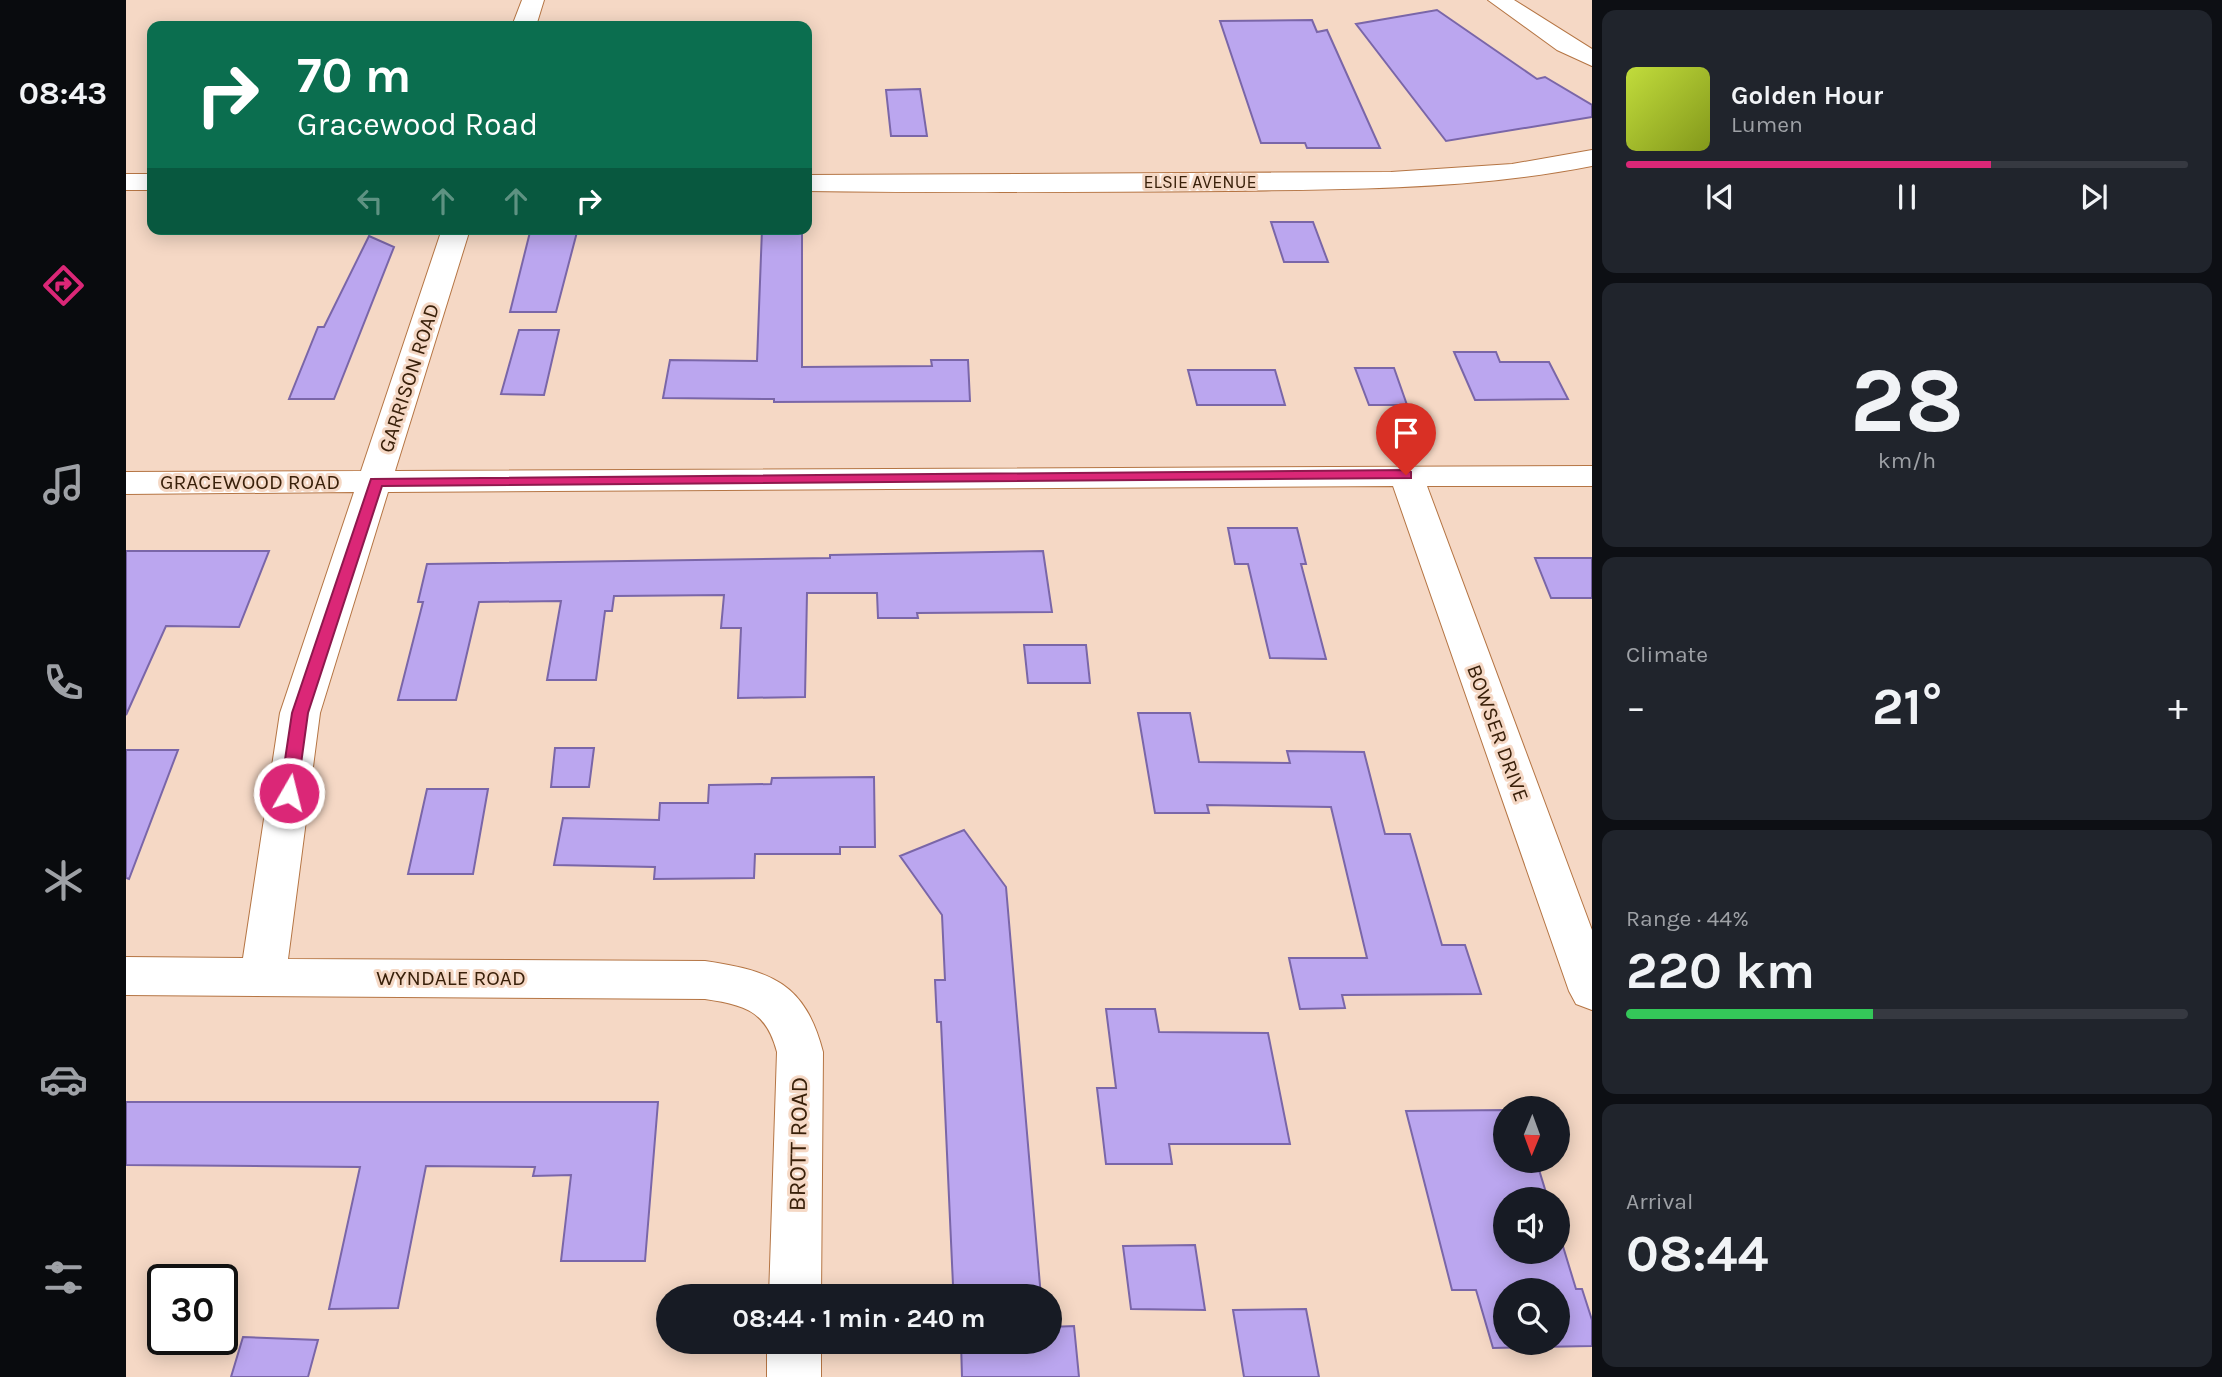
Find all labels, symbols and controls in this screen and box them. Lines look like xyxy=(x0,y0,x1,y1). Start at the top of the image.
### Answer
text: 70 m xyxy=(297,47,411,104)
icon: right xyxy=(182,49,273,140)
text: 08:43 xyxy=(19,75,107,112)
text: Golden Hour xyxy=(1731,80,1883,111)
text: Gracewood Road xyxy=(297,106,538,143)
text: Lumen xyxy=(1731,111,1803,138)
street label: ELSIE AVENUE xyxy=(1143,171,1257,193)
icon: previous xyxy=(1701,178,1739,216)
icon: pause xyxy=(1888,178,1926,216)
icon: next xyxy=(2075,178,2113,216)
icon: left xyxy=(351,182,389,220)
icon: ahead xyxy=(424,182,462,220)
icon: ahead xyxy=(497,182,535,220)
icon: right xyxy=(570,182,608,220)
icon: directions xyxy=(39,261,88,310)
street label: GARRISON ROAD xyxy=(374,301,444,455)
text: 28 xyxy=(1850,348,1964,454)
pin xyxy=(1376,403,1436,475)
icon: arrive xyxy=(1387,414,1425,452)
text: km/h xyxy=(1878,447,1936,474)
icon: music xyxy=(39,460,88,509)
street label: GRACEWOOD ROAD xyxy=(160,470,340,494)
text: Climate xyxy=(1626,641,1708,668)
icon: phone xyxy=(39,658,88,707)
street label: BOWSER DRIVE xyxy=(1462,661,1534,805)
text: 21° xyxy=(1872,676,1942,737)
text: − xyxy=(1626,685,1646,730)
text: + xyxy=(2168,685,2188,730)
position arrow xyxy=(252,756,326,830)
icon: climate xyxy=(39,856,88,905)
text: Range · 44% xyxy=(1626,905,1749,932)
text: 220 km xyxy=(1626,940,1815,1001)
street label: WYNDALE ROAD xyxy=(376,966,526,990)
icon: car xyxy=(39,1055,88,1104)
street label: BROTT ROAD xyxy=(783,1076,813,1212)
north arrow xyxy=(1493,1096,1570,1172)
map controls xyxy=(1493,1096,1570,1355)
button: sound xyxy=(1493,1187,1570,1264)
text: Arrival xyxy=(1626,1188,1693,1215)
text: 08:44 xyxy=(1626,1223,1768,1284)
icon: filters xyxy=(39,1253,88,1302)
speed limit sign: 30 xyxy=(147,1264,238,1355)
button: search xyxy=(1493,1278,1570,1355)
text: 08:44 · 1 min · 240 m xyxy=(733,1303,985,1334)

